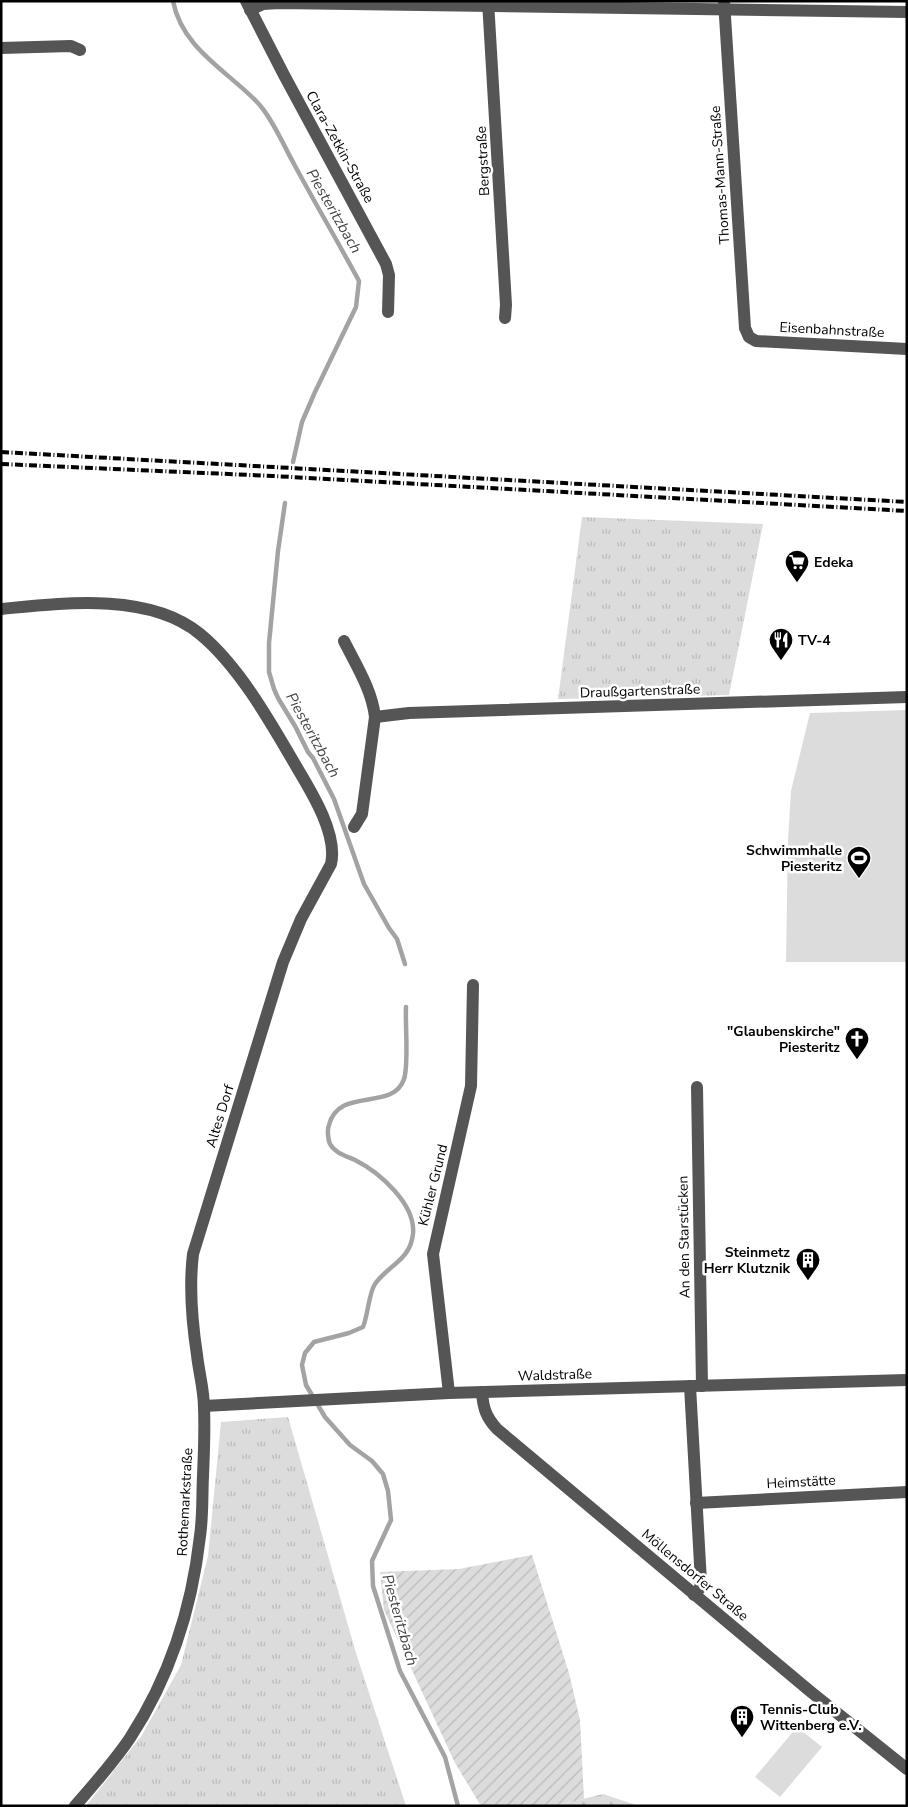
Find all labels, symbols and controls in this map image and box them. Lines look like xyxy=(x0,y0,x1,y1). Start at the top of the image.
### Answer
street label: Clara-Zetkin-Straße xyxy=(301,88,379,206)
street label: Thomas-Mann-Straße xyxy=(706,105,734,245)
street label: Bergstraße xyxy=(472,126,494,196)
water label: Piesteritzbach xyxy=(302,165,366,257)
street label: Eisenbahnstraße xyxy=(779,318,885,342)
supermarket icon: Edeka xyxy=(784,549,810,583)
place label: Edeka xyxy=(814,553,853,572)
restaurant icon: TV-4 xyxy=(768,627,794,661)
place label: TV-4 xyxy=(798,631,831,650)
street label: Draußgartenstraße xyxy=(579,679,701,703)
water label: Piesteritzbach xyxy=(281,689,345,781)
place label: Schwimmhalle Piesteritz xyxy=(746,841,842,876)
sports icon: Schwimmhalle Piesteritz xyxy=(846,845,872,879)
place label: "Glaubenskirche" Piesteritz xyxy=(727,1022,840,1057)
church icon: "Glaubenskirche" Piesteritz xyxy=(844,1026,870,1060)
street label: Altes Dorf xyxy=(201,1082,239,1150)
street label: Kühler Grund xyxy=(414,1142,452,1228)
street label: An den Starstücken xyxy=(673,1175,695,1299)
place label: Steinmetz Herr Klutznik xyxy=(704,1243,790,1278)
building icon: Steinmetz Herr Klutznik xyxy=(795,1247,821,1281)
street label: Waldstraße xyxy=(518,1364,592,1386)
street label: Rothemarkstraße xyxy=(173,1447,197,1557)
street label: Heimstätte xyxy=(766,1471,836,1493)
street label: Möllensdorfer Straße xyxy=(638,1525,752,1625)
water label: Piesteritzbach xyxy=(377,1572,423,1668)
place label: Tennis-Club Wittenberg e.V. xyxy=(760,1700,862,1735)
building icon: Tennis-Club Wittenberg e.V. xyxy=(729,1704,755,1738)

